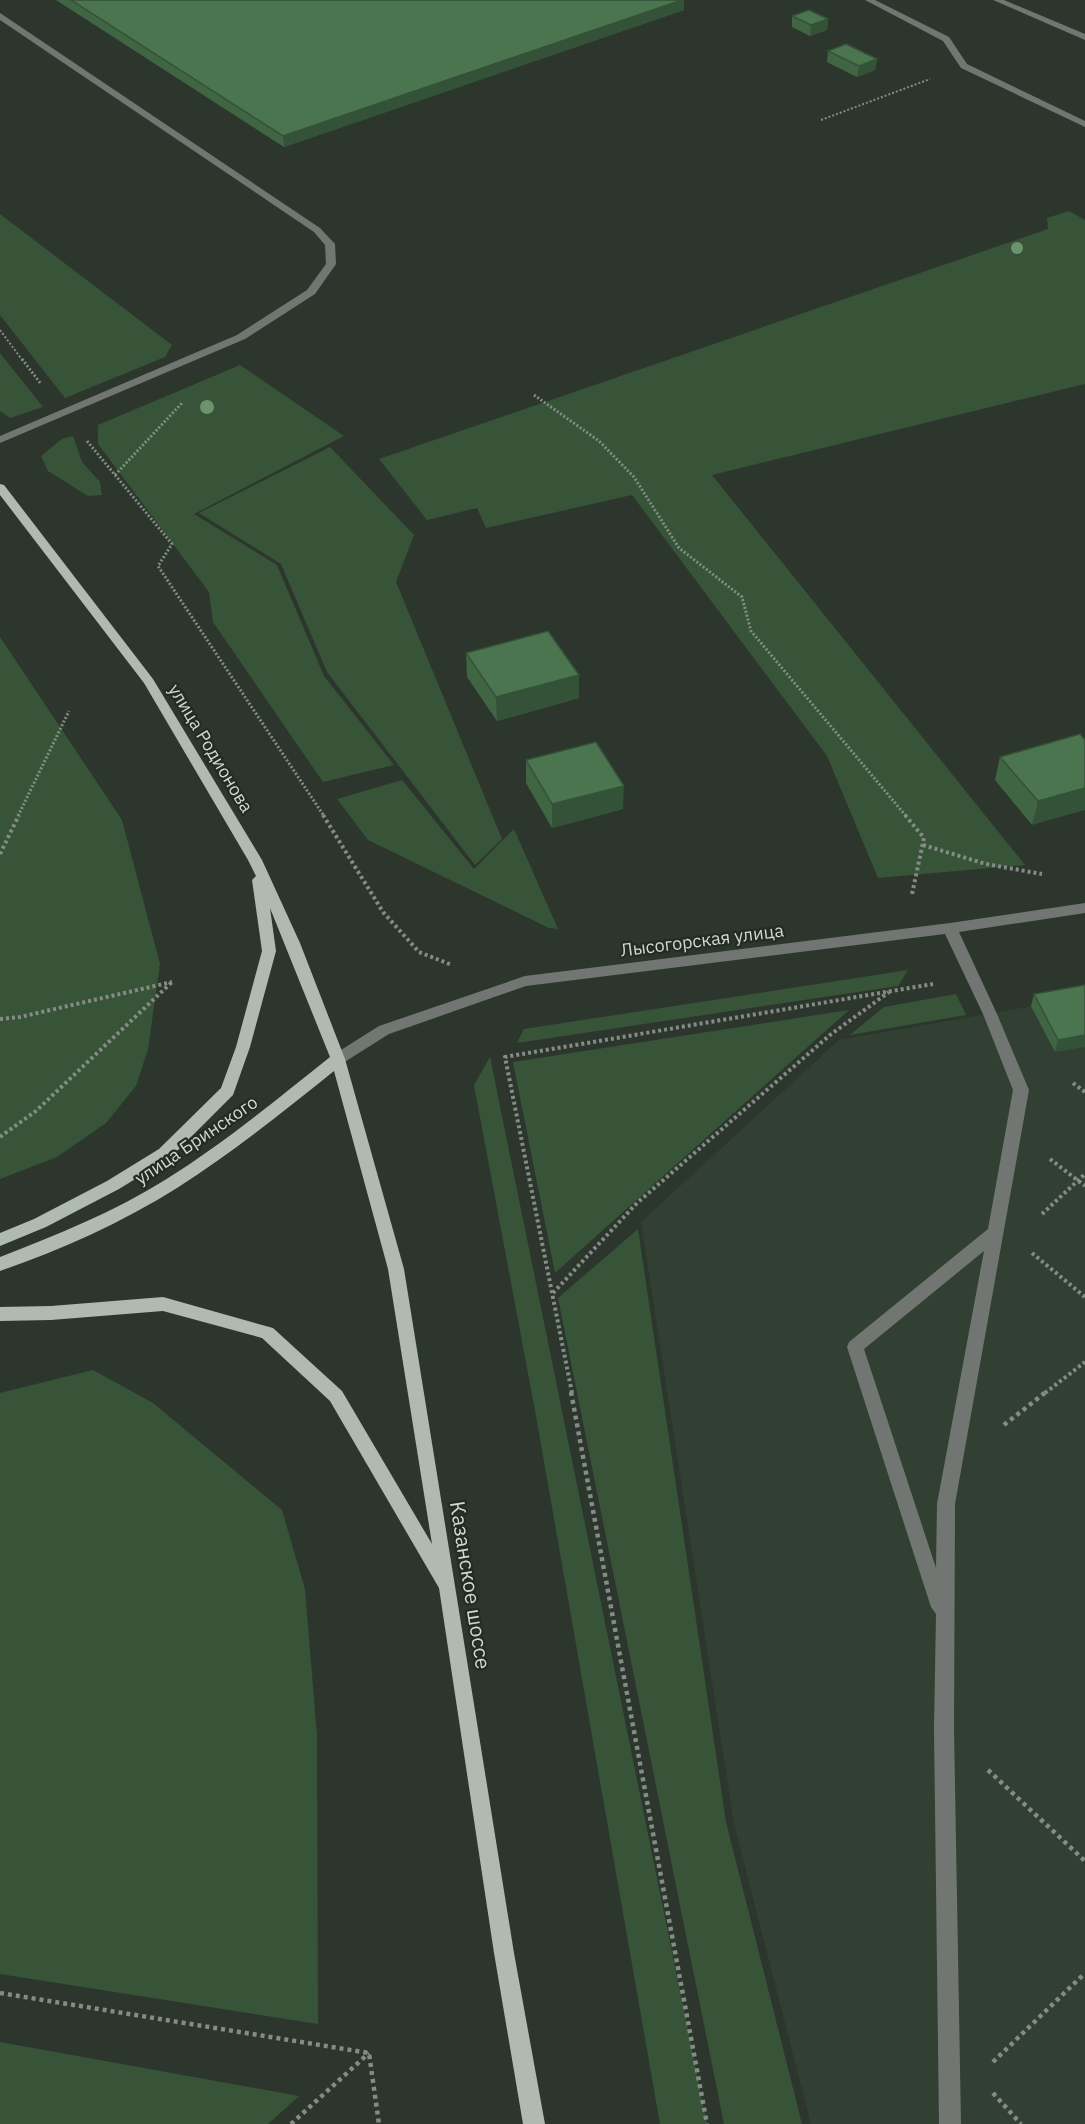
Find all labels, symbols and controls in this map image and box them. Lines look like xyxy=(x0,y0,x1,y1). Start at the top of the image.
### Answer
street label: улица Родионова xyxy=(163,679,259,817)
street label: Лысогорская улица xyxy=(619,919,785,961)
street label: улица Бринского xyxy=(130,1090,262,1190)
street label: Казанское шоссе xyxy=(444,1499,498,1671)

